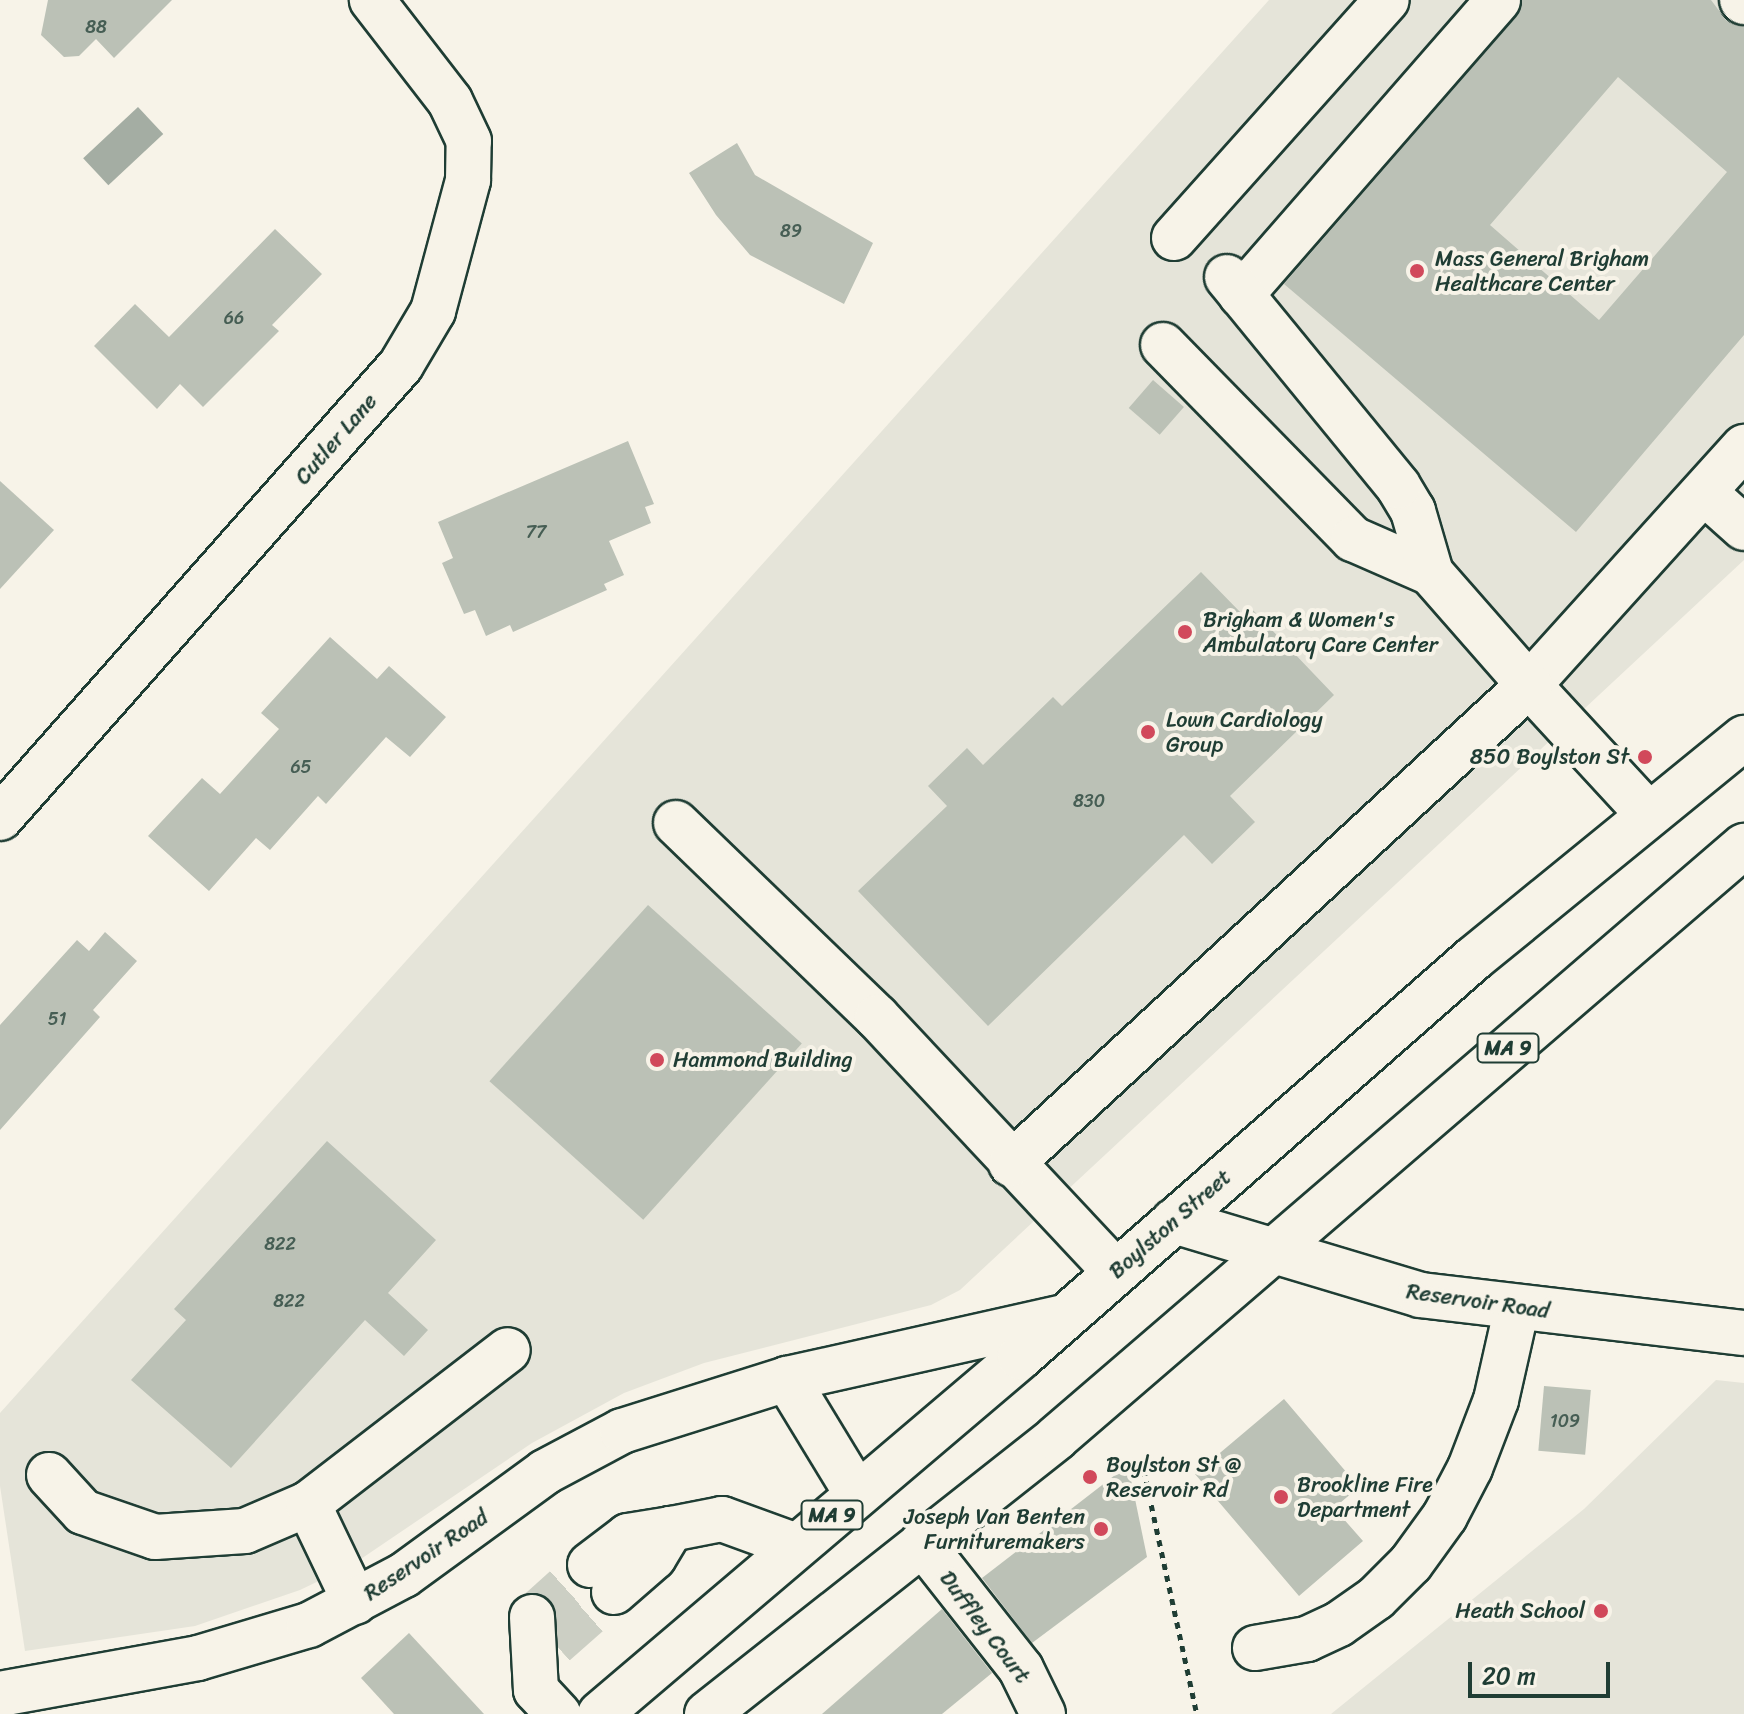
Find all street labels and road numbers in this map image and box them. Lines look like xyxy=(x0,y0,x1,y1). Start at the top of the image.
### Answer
street label: Cutler Lane xyxy=(289,388,383,490)
road number: MA 9 xyxy=(1476,1032,1540,1064)
street label: Boylston Street xyxy=(1103,1163,1237,1285)
street label: Reservoir Road xyxy=(1405,1278,1551,1324)
road number: MA 9 xyxy=(800,1499,864,1531)
street label: Reservoir Road xyxy=(359,1504,493,1606)
street label: Duffley Court xyxy=(934,1565,1036,1689)

